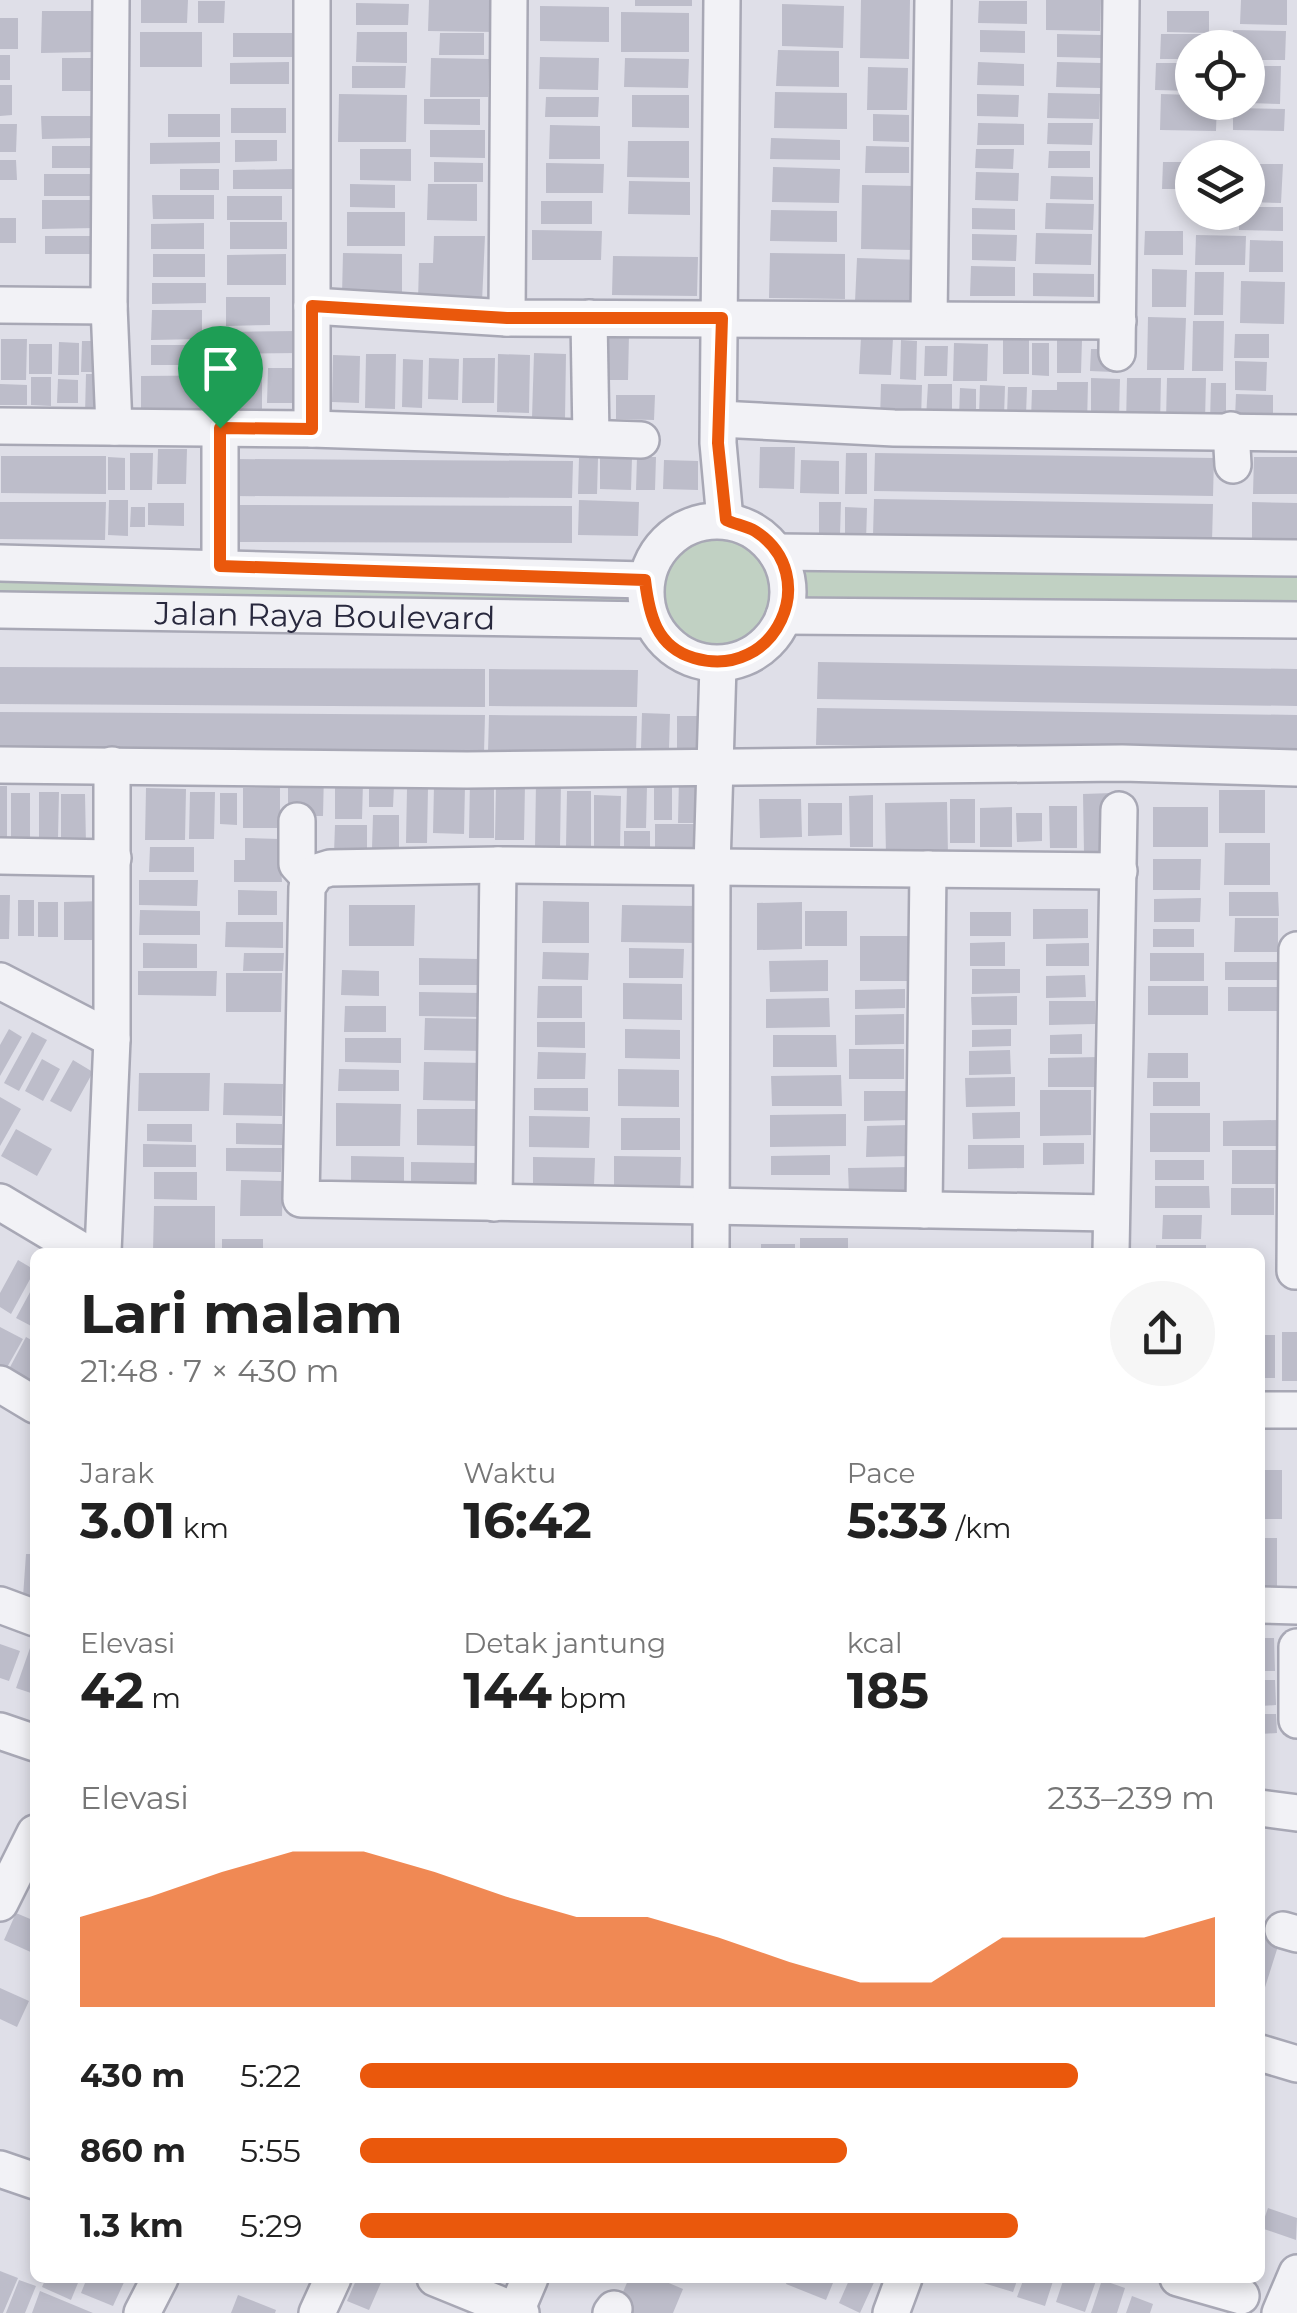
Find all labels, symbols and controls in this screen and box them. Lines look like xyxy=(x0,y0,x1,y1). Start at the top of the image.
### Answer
map controls xyxy=(1175,30,1265,230)
button: locate xyxy=(1175,30,1265,120)
button: layers xyxy=(1175,140,1265,230)
pin xyxy=(178,326,263,429)
icon: arrive xyxy=(193,341,248,396)
street label: Jalan Raya Boulevard xyxy=(153,593,496,637)
text: Lari malam xyxy=(80,1280,403,1347)
button: share xyxy=(1110,1281,1215,1386)
text: 21:48 · 7 × 430 m xyxy=(80,1351,340,1390)
text: Jarak xyxy=(80,1456,154,1490)
text: Waktu xyxy=(463,1456,556,1490)
text: Pace xyxy=(847,1456,915,1490)
text: 3.01 xyxy=(80,1490,175,1551)
text: 16:42 xyxy=(463,1490,592,1551)
text: 5:33 xyxy=(847,1490,948,1551)
text: km xyxy=(175,1511,229,1545)
text: /km xyxy=(948,1511,1012,1545)
text: Elevasi xyxy=(80,1626,175,1660)
text: Detak jantung xyxy=(463,1626,666,1660)
text: kcal xyxy=(847,1626,903,1660)
text: 42 xyxy=(80,1660,144,1721)
text: 144 xyxy=(463,1660,552,1721)
text: 185 xyxy=(847,1660,929,1721)
text: m xyxy=(144,1681,181,1715)
text: bpm xyxy=(552,1681,627,1715)
text: Elevasi xyxy=(80,1778,189,1817)
text: 233–239 m xyxy=(1047,1778,1215,1817)
text: 430 m xyxy=(80,2056,185,2095)
text: 5:22 xyxy=(240,2056,301,2095)
text: 860 m xyxy=(80,2131,186,2170)
text: 5:55 xyxy=(240,2131,301,2170)
text: 1.3 km xyxy=(80,2206,184,2245)
text: 5:29 xyxy=(240,2206,303,2245)

